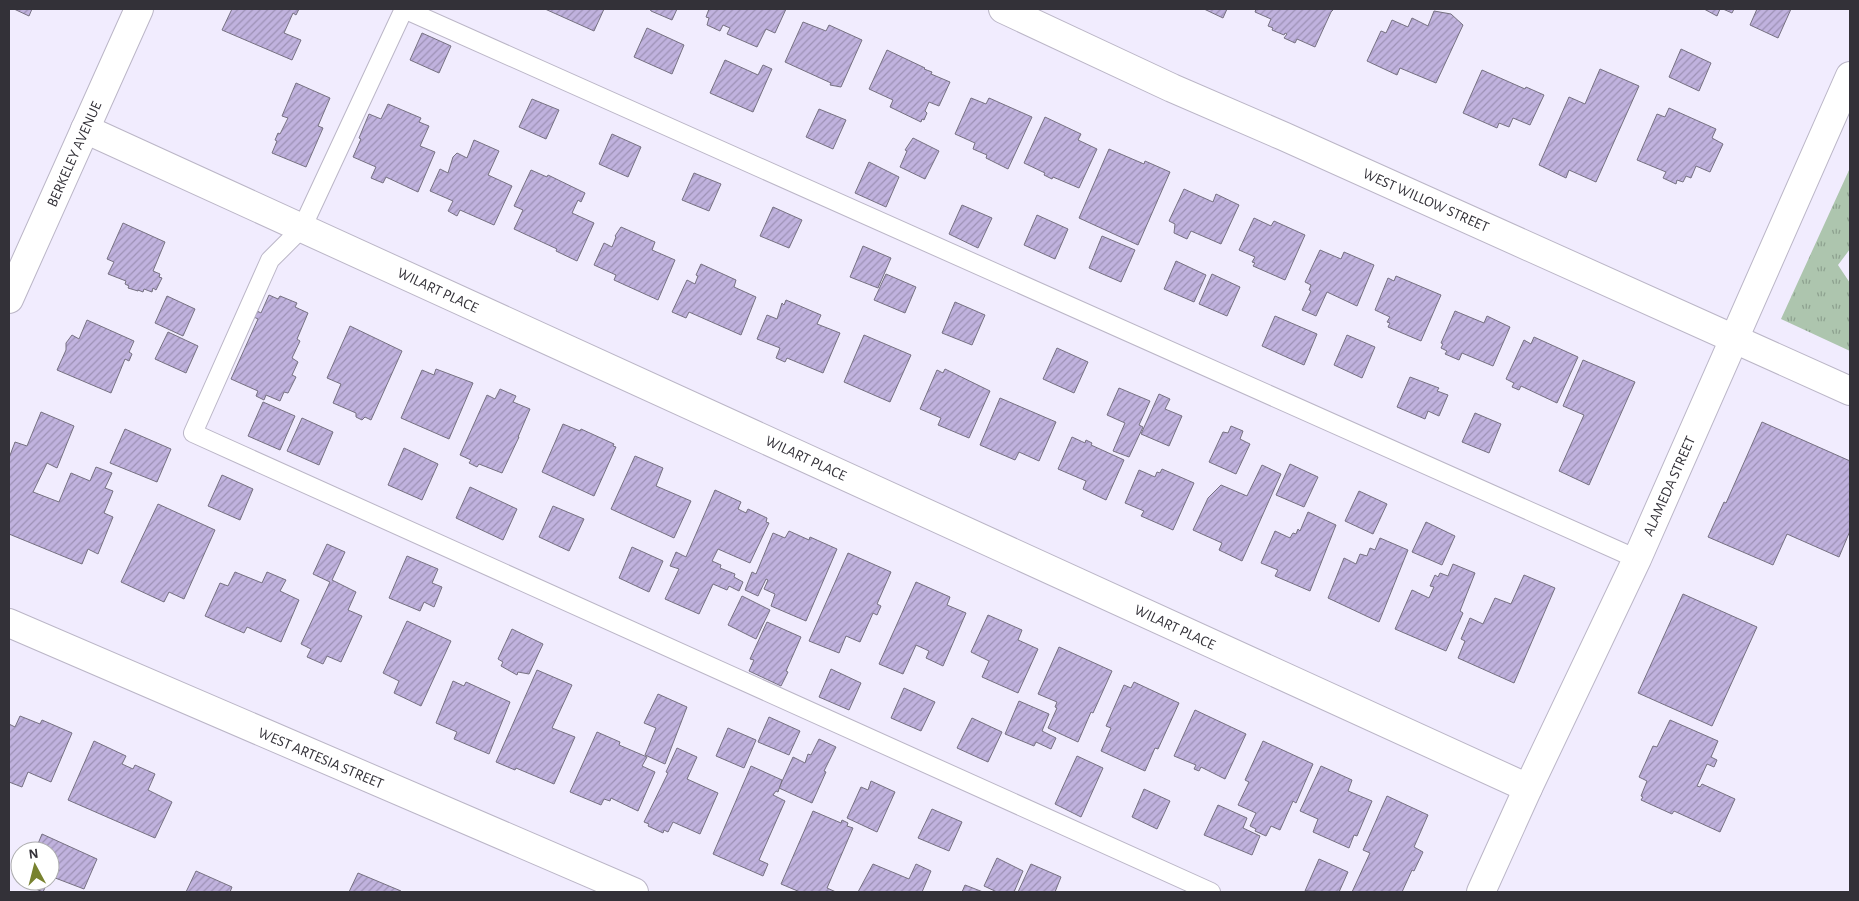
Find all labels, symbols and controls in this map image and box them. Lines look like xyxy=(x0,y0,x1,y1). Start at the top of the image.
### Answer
street label: BERKELEY AVENUE xyxy=(44,99,104,209)
street label: WEST WILLOW STREET xyxy=(1361,166,1492,235)
street label: WILART PLACE xyxy=(395,265,481,316)
street label: WILART PLACE xyxy=(763,433,849,484)
street label: ALAMEDA STREET xyxy=(1641,433,1698,538)
street label: WILART PLACE xyxy=(1132,602,1218,653)
street label: WEST ARTESIA STREET xyxy=(256,725,386,792)
north arrow xyxy=(10,841,60,891)
text: N xyxy=(28,847,39,862)

